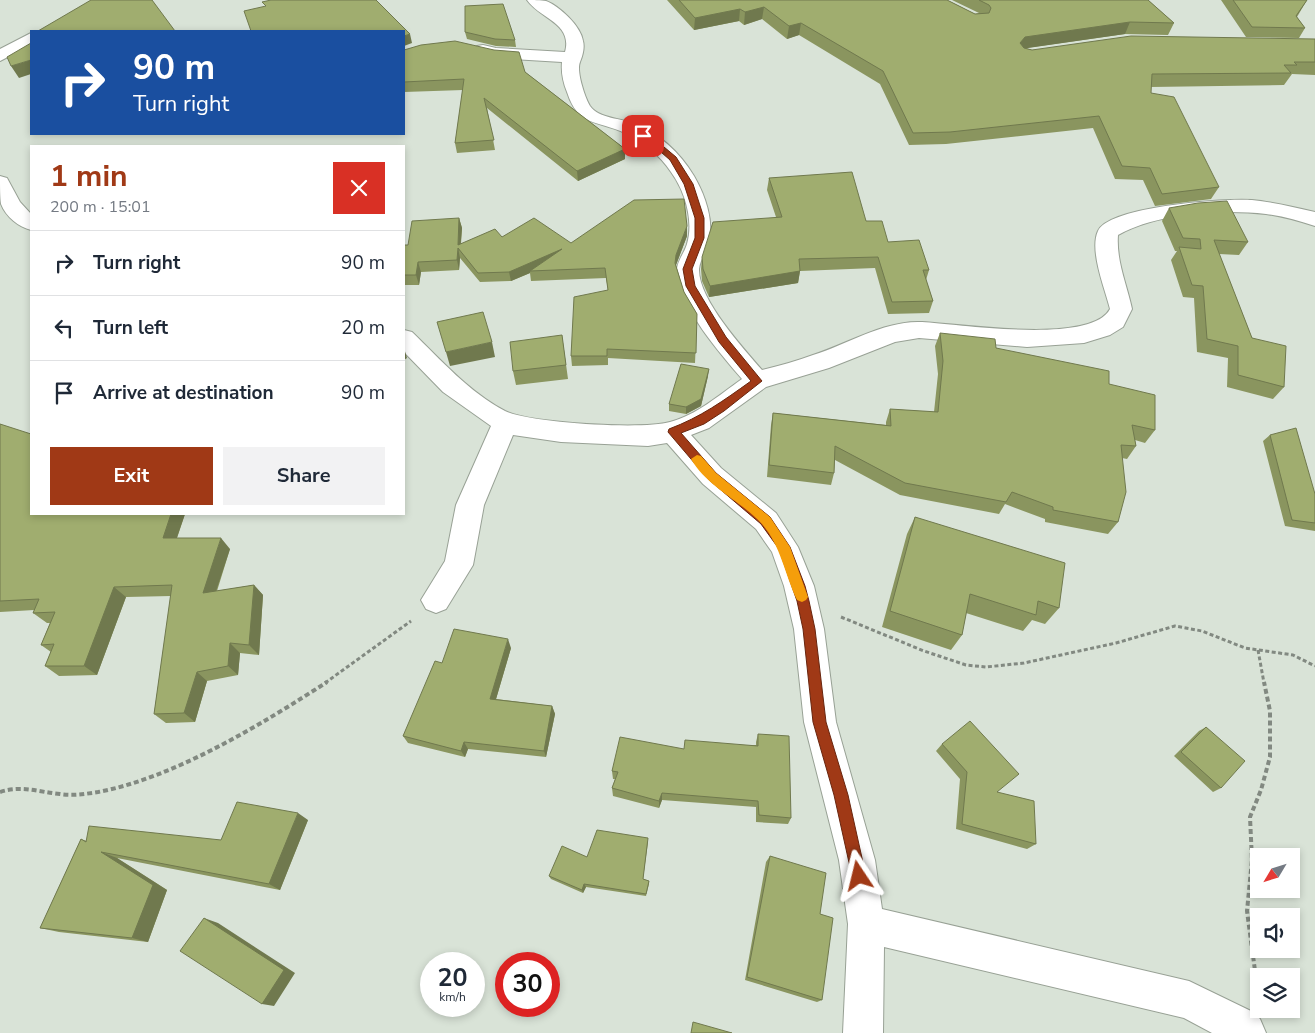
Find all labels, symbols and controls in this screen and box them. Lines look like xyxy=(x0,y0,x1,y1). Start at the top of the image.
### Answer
text: 90 m xyxy=(133,44,215,91)
icon: right xyxy=(50,50,115,115)
text: Turn right xyxy=(133,89,229,119)
pin xyxy=(622,115,664,157)
icon: arrive xyxy=(629,122,657,150)
text: 1 min xyxy=(50,156,128,197)
button: close xyxy=(333,162,385,214)
text: 200 m · 15:01 xyxy=(50,196,151,218)
icon: right xyxy=(50,249,78,277)
text: Turn right xyxy=(93,250,180,276)
text: 90 m xyxy=(341,250,385,276)
icon: left xyxy=(50,314,78,342)
text: Turn left xyxy=(93,315,168,341)
text: 20 m xyxy=(341,315,385,341)
icon: arrive xyxy=(50,379,78,407)
text: Arrive at destination xyxy=(93,380,274,406)
text: 90 m xyxy=(341,380,385,406)
button: Exit xyxy=(50,447,213,505)
button: Share xyxy=(223,447,385,505)
north arrow xyxy=(1250,848,1300,898)
map controls xyxy=(1250,848,1300,1018)
position arrow xyxy=(832,849,884,901)
button: sound xyxy=(1250,908,1300,958)
speed limit sign: 30 xyxy=(495,952,560,1017)
text: 20 xyxy=(437,961,468,995)
button: layers xyxy=(1250,968,1300,1018)
text: km/h xyxy=(439,989,466,1005)

